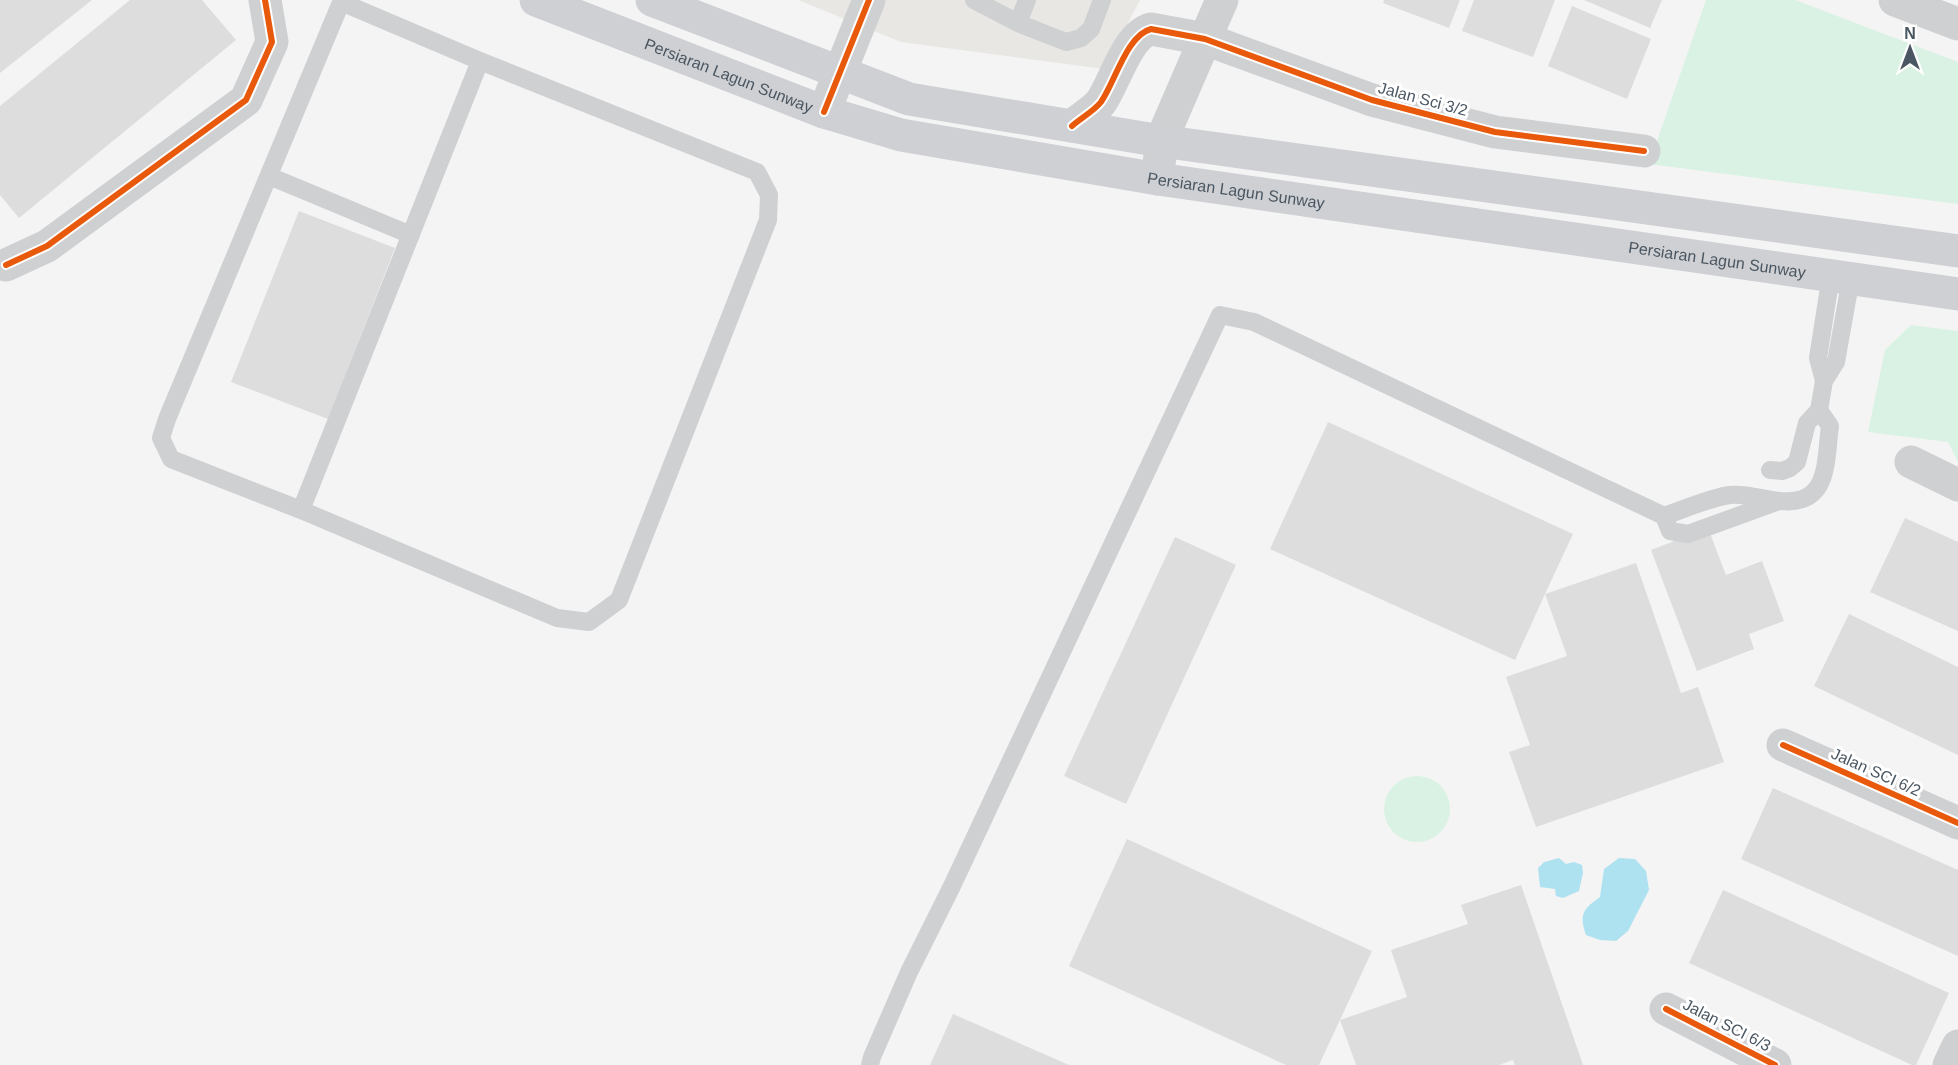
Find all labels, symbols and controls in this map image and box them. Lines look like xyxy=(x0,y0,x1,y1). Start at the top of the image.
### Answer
north arrow xyxy=(1880,18,1940,78)
text: N xyxy=(1904,25,1916,42)
street label: Persiaran Lagun Sunway xyxy=(642,35,815,115)
street label: Jalan Sci 3/2 xyxy=(1377,79,1470,119)
street label: Persiaran Lagun Sunway xyxy=(1146,169,1326,211)
street label: Persiaran Lagun Sunway xyxy=(1627,238,1807,281)
street label: Jalan SCI 6/2 xyxy=(1829,745,1923,799)
street label: Jalan SCI 6/3 xyxy=(1680,996,1774,1054)

